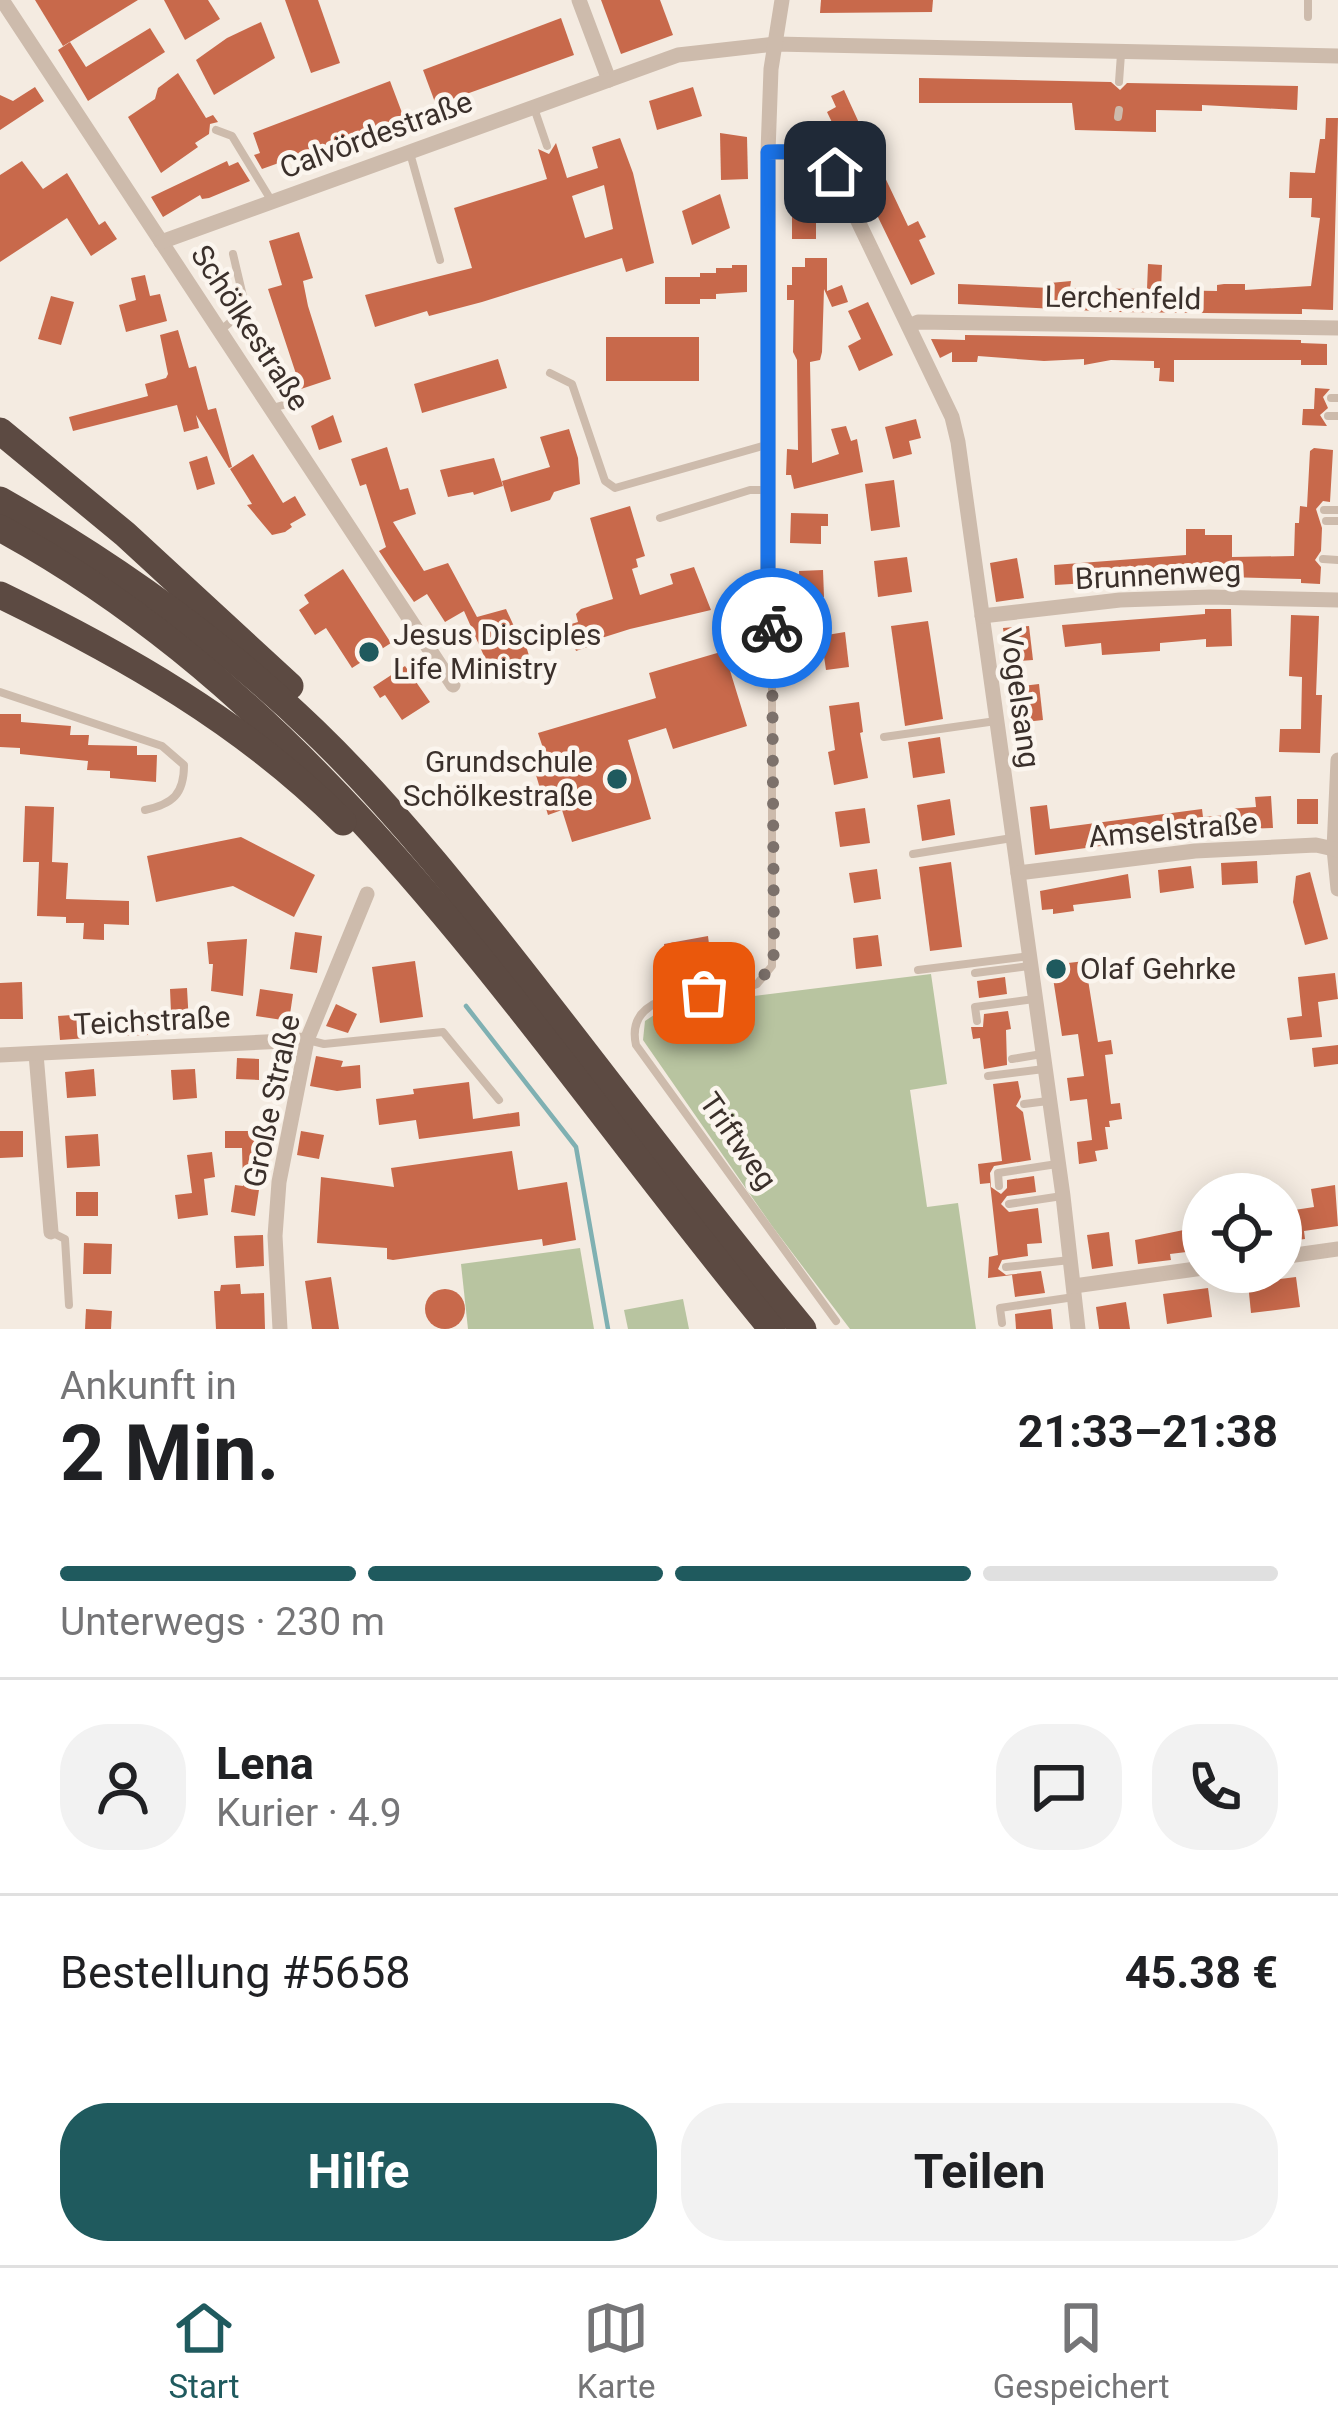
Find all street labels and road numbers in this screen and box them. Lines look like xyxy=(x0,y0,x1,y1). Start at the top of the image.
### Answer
street label: Calvördestraße xyxy=(275,84,477,186)
street label: Schölkestraße xyxy=(184,238,317,417)
street label: Lerchenfeld xyxy=(1044,279,1202,316)
street label: Brunnenweg xyxy=(1074,553,1242,596)
street label: Vogelsang xyxy=(993,626,1048,770)
street label: Amselstraße xyxy=(1087,805,1259,854)
street label: Teichstraße xyxy=(73,999,231,1042)
street label: Große Straße xyxy=(236,1011,307,1191)
street label: Triftweg xyxy=(693,1086,784,1196)

